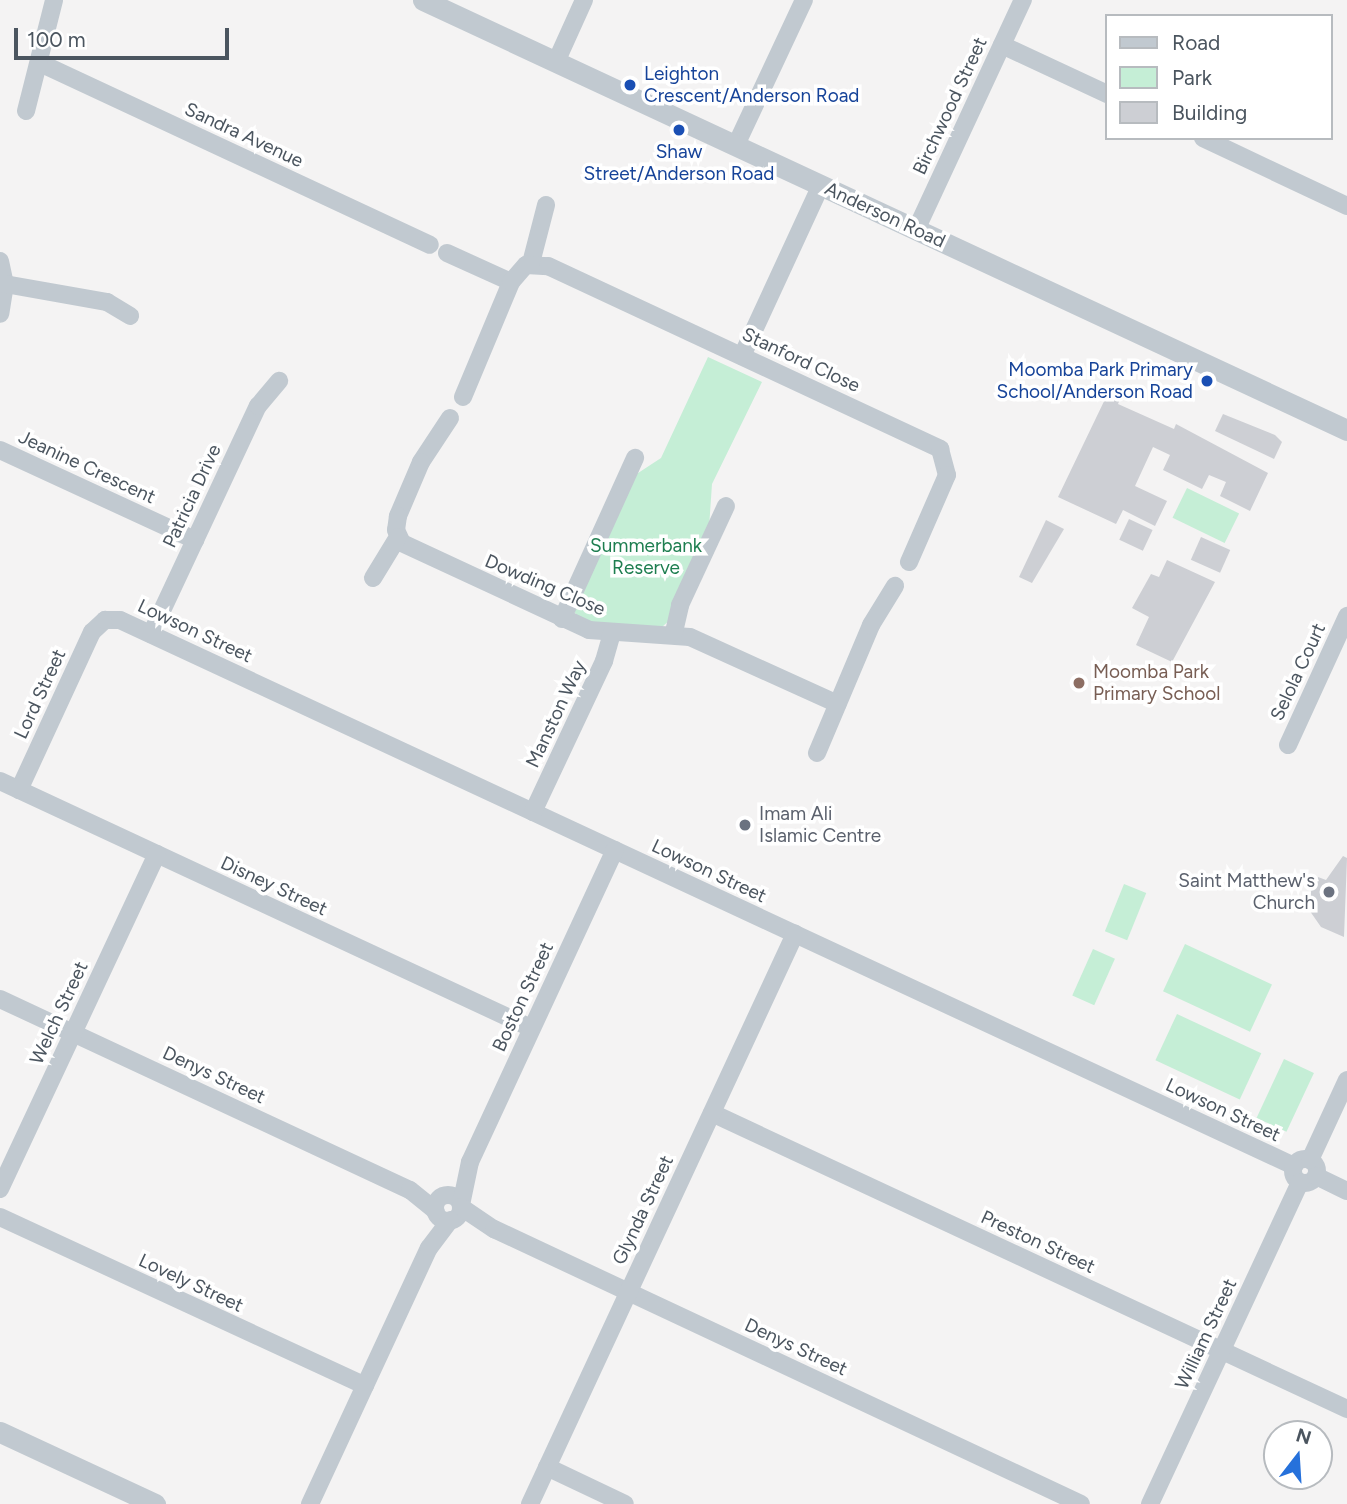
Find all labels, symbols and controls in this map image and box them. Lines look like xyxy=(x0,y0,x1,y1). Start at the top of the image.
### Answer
scale bar xyxy=(18,14,233,58)
legend xyxy=(1106,14,1333,140)
text: 100 m xyxy=(27,27,86,52)
text: Road xyxy=(1172,30,1220,55)
street label: Birchwood Street xyxy=(908,34,992,178)
place label: Leighton Crescent/Anderson Road xyxy=(644,63,859,107)
text: Park xyxy=(1172,65,1212,90)
marker: Leighton Crescent/Anderson Road xyxy=(622,77,638,93)
street label: Sandra Avenue xyxy=(181,98,307,172)
text: Building xyxy=(1172,100,1247,125)
marker: Shaw Street/Anderson Road xyxy=(671,122,687,138)
place label: Shaw Street/Anderson Road xyxy=(584,141,774,185)
street label: Anderson Road xyxy=(821,177,949,253)
street label: Stanford Close xyxy=(738,323,864,397)
place label: Moomba Park Primary School/Anderson Road xyxy=(997,359,1193,403)
marker: Moomba Park Primary School/Anderson Road xyxy=(1199,373,1215,389)
street label: Jeanine Crescent xyxy=(15,425,159,509)
street label: Patricia Drive xyxy=(158,441,226,551)
park label: Summerbank Reserve xyxy=(590,535,702,579)
street label: Dowding Close xyxy=(481,549,609,621)
street label: Lowson Street xyxy=(134,594,256,668)
street label: Selola Court xyxy=(1266,620,1330,724)
street label: Lord Street xyxy=(9,646,71,742)
street label: Manston Way xyxy=(521,657,591,771)
place label: Moomba Park Primary School xyxy=(1093,661,1220,705)
marker: Moomba Park Primary School xyxy=(1071,675,1087,691)
place label: Imam Ali Islamic Centre xyxy=(759,803,881,847)
marker: Imam Ali Islamic Centre xyxy=(737,817,753,833)
street label: Lowson Street xyxy=(648,834,770,908)
street label: Disney Street xyxy=(217,851,331,921)
place label: Saint Matthew's Church xyxy=(1178,870,1315,914)
marker: Saint Matthew's Church xyxy=(1321,884,1337,900)
street label: Boston Street xyxy=(488,939,558,1055)
street label: Welch Street xyxy=(25,958,93,1068)
street label: Denys Street xyxy=(159,1041,269,1109)
street label: Lowson Street xyxy=(1162,1073,1284,1147)
street label: Glynda Street xyxy=(608,1152,678,1268)
street label: Preston Street xyxy=(977,1206,1099,1278)
street label: Lovely Street xyxy=(135,1249,247,1317)
street label: William Street xyxy=(1170,1275,1242,1393)
street label: Denys Street xyxy=(741,1313,851,1381)
north arrow xyxy=(1263,1420,1333,1490)
text: N xyxy=(1293,1423,1314,1449)

